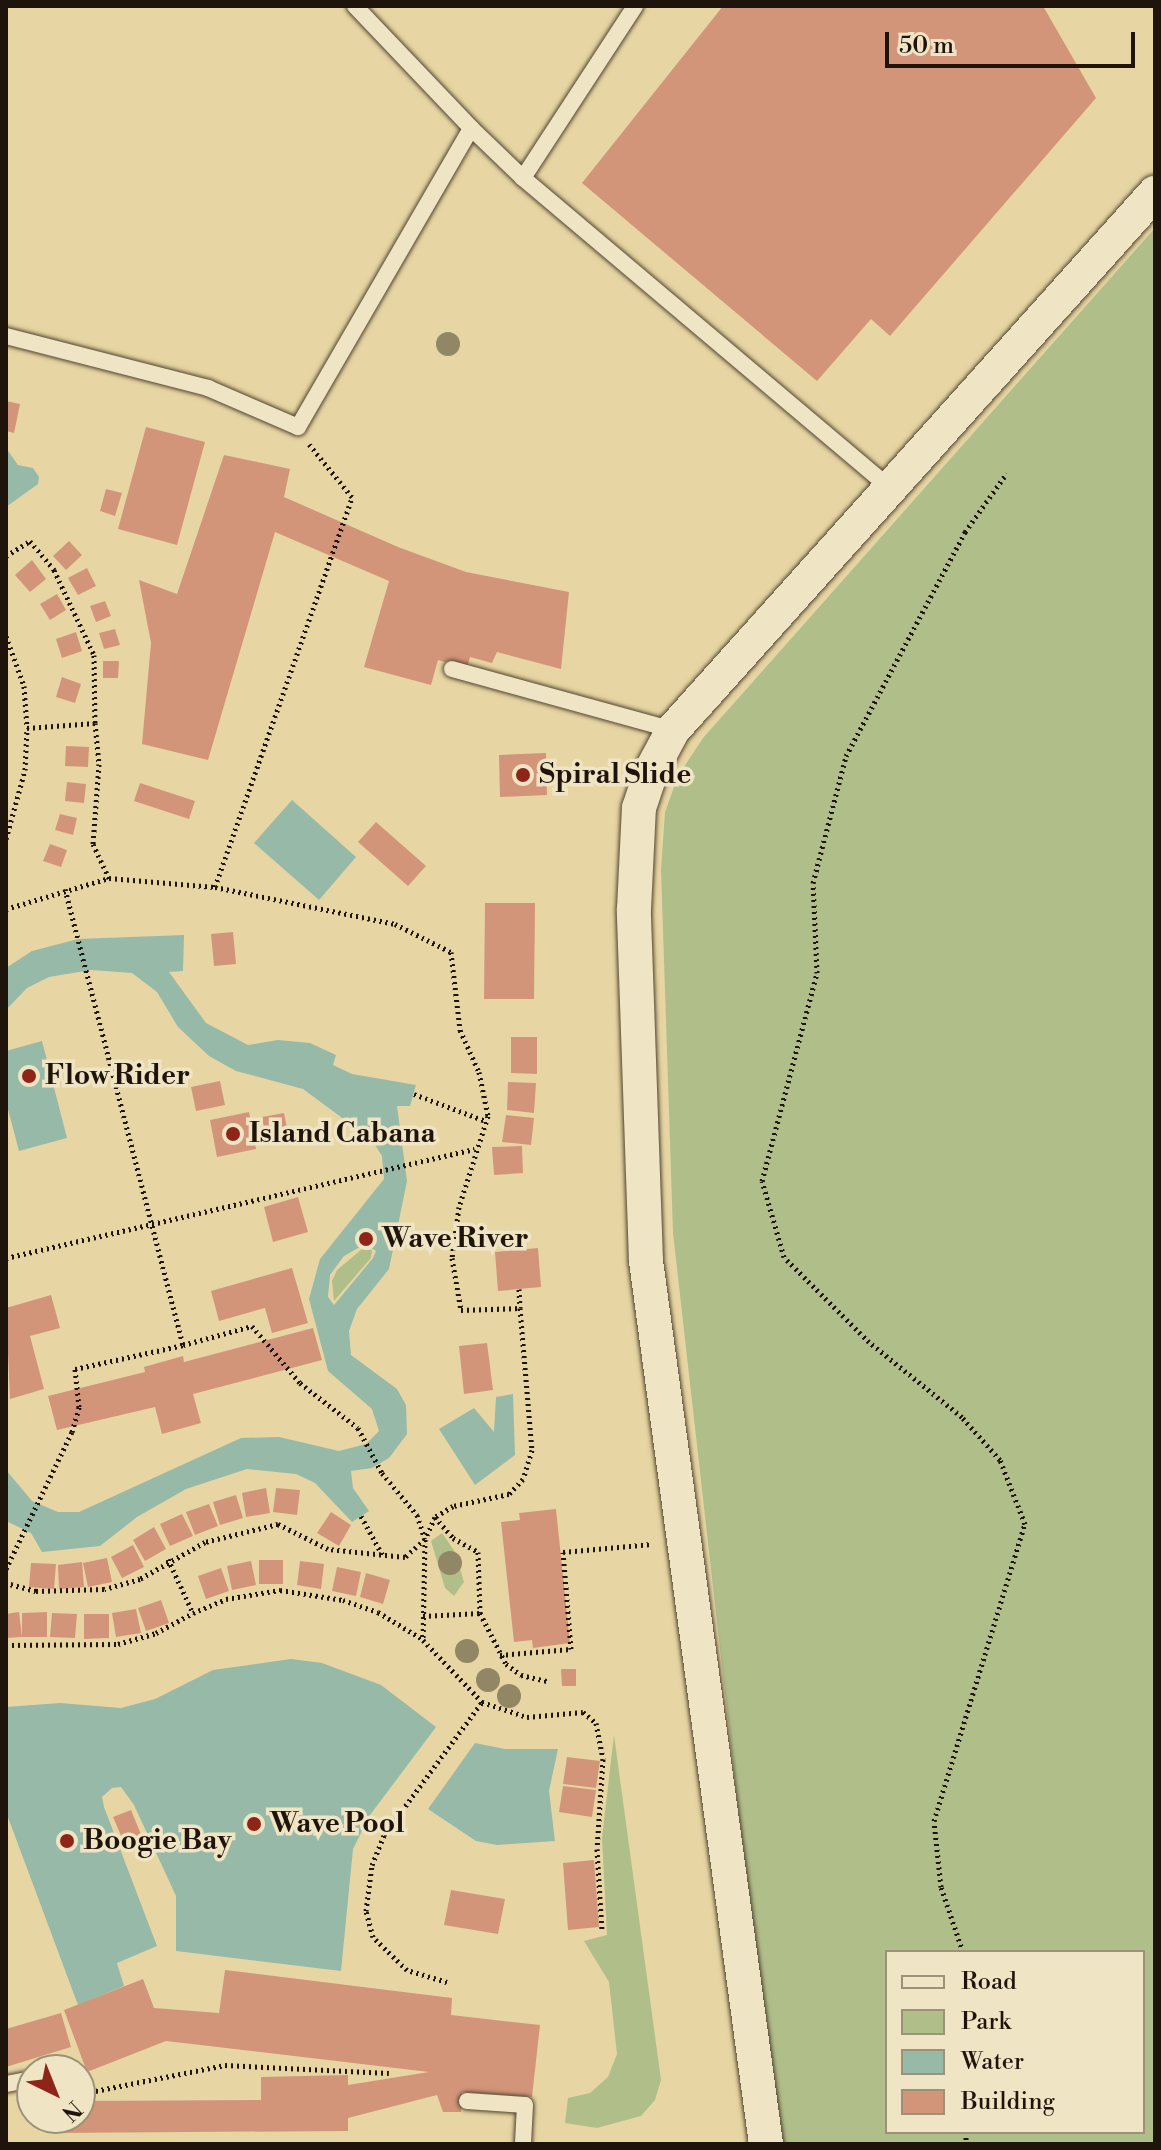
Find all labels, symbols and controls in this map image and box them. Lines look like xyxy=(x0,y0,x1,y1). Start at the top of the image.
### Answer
scale bar xyxy=(889,16,1139,66)
text: 50 m xyxy=(899,31,954,61)
place label: Spiral Slide xyxy=(539,758,691,792)
marker: Spiral Slide xyxy=(514,766,532,784)
place label: Flow Rider xyxy=(45,1059,190,1093)
marker: Flow Rider xyxy=(20,1067,38,1085)
place label: Island Cabana xyxy=(249,1117,436,1151)
marker: Island Cabana xyxy=(224,1125,242,1143)
place label: Wave River xyxy=(382,1222,529,1256)
marker: Wave River xyxy=(357,1230,375,1248)
place label: Wave Pool xyxy=(270,1807,404,1841)
marker: Wave Pool xyxy=(245,1815,263,1833)
place label: Boogie Bay xyxy=(83,1824,231,1858)
marker: Boogie Bay xyxy=(58,1832,76,1850)
legend xyxy=(885,1950,1145,2134)
text: Road xyxy=(961,1967,1017,1997)
text: Park xyxy=(961,2007,1011,2037)
text: Water xyxy=(961,2047,1024,2077)
north arrow xyxy=(16,2054,96,2134)
text: Building xyxy=(961,2087,1055,2117)
text: N xyxy=(56,2095,87,2126)

